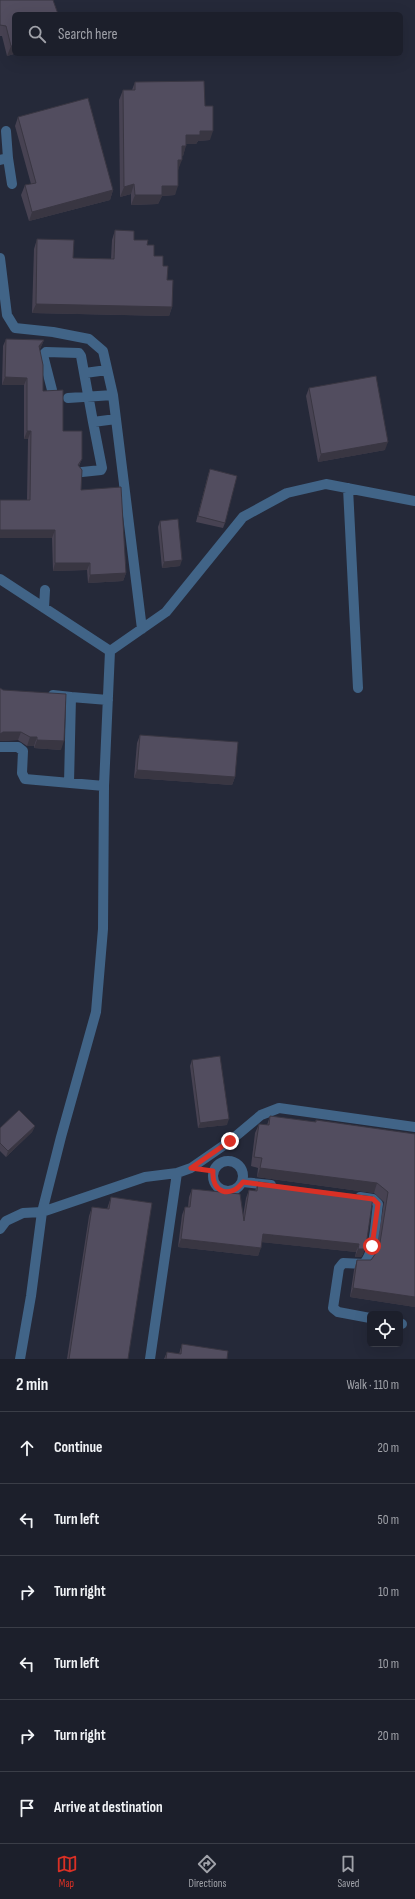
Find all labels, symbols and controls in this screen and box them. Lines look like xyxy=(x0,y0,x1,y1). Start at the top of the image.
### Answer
search box xyxy=(12,12,403,56)
icon: search xyxy=(26,23,48,45)
text: Search here xyxy=(58,25,118,44)
route end xyxy=(221,1132,239,1150)
route start xyxy=(363,1237,381,1255)
map controls xyxy=(367,1311,403,1347)
button: locate xyxy=(367,1311,403,1347)
text: 2 min xyxy=(16,1375,48,1395)
text: Walk · 110 m xyxy=(346,1377,399,1393)
icon: ahead xyxy=(16,1437,38,1459)
text: Continue xyxy=(54,1438,103,1457)
text: 20 m xyxy=(377,1440,399,1456)
icon: left xyxy=(16,1509,38,1531)
text: Turn left xyxy=(54,1510,99,1529)
text: 50 m xyxy=(378,1512,399,1528)
icon: right xyxy=(16,1581,38,1603)
text: Turn right xyxy=(54,1582,106,1601)
text: 10 m xyxy=(378,1584,399,1600)
icon: left xyxy=(16,1653,38,1675)
text: Turn left xyxy=(54,1654,99,1673)
text: 10 m xyxy=(378,1656,399,1672)
icon: right xyxy=(16,1725,38,1747)
text: Turn right xyxy=(54,1726,106,1745)
text: 20 m xyxy=(377,1728,399,1744)
icon: arrive xyxy=(16,1797,38,1819)
text: Arrive at destination xyxy=(54,1798,163,1817)
tab: Map xyxy=(56,1853,78,1890)
tab: Directions xyxy=(189,1853,226,1890)
tab: Saved xyxy=(337,1853,359,1890)

